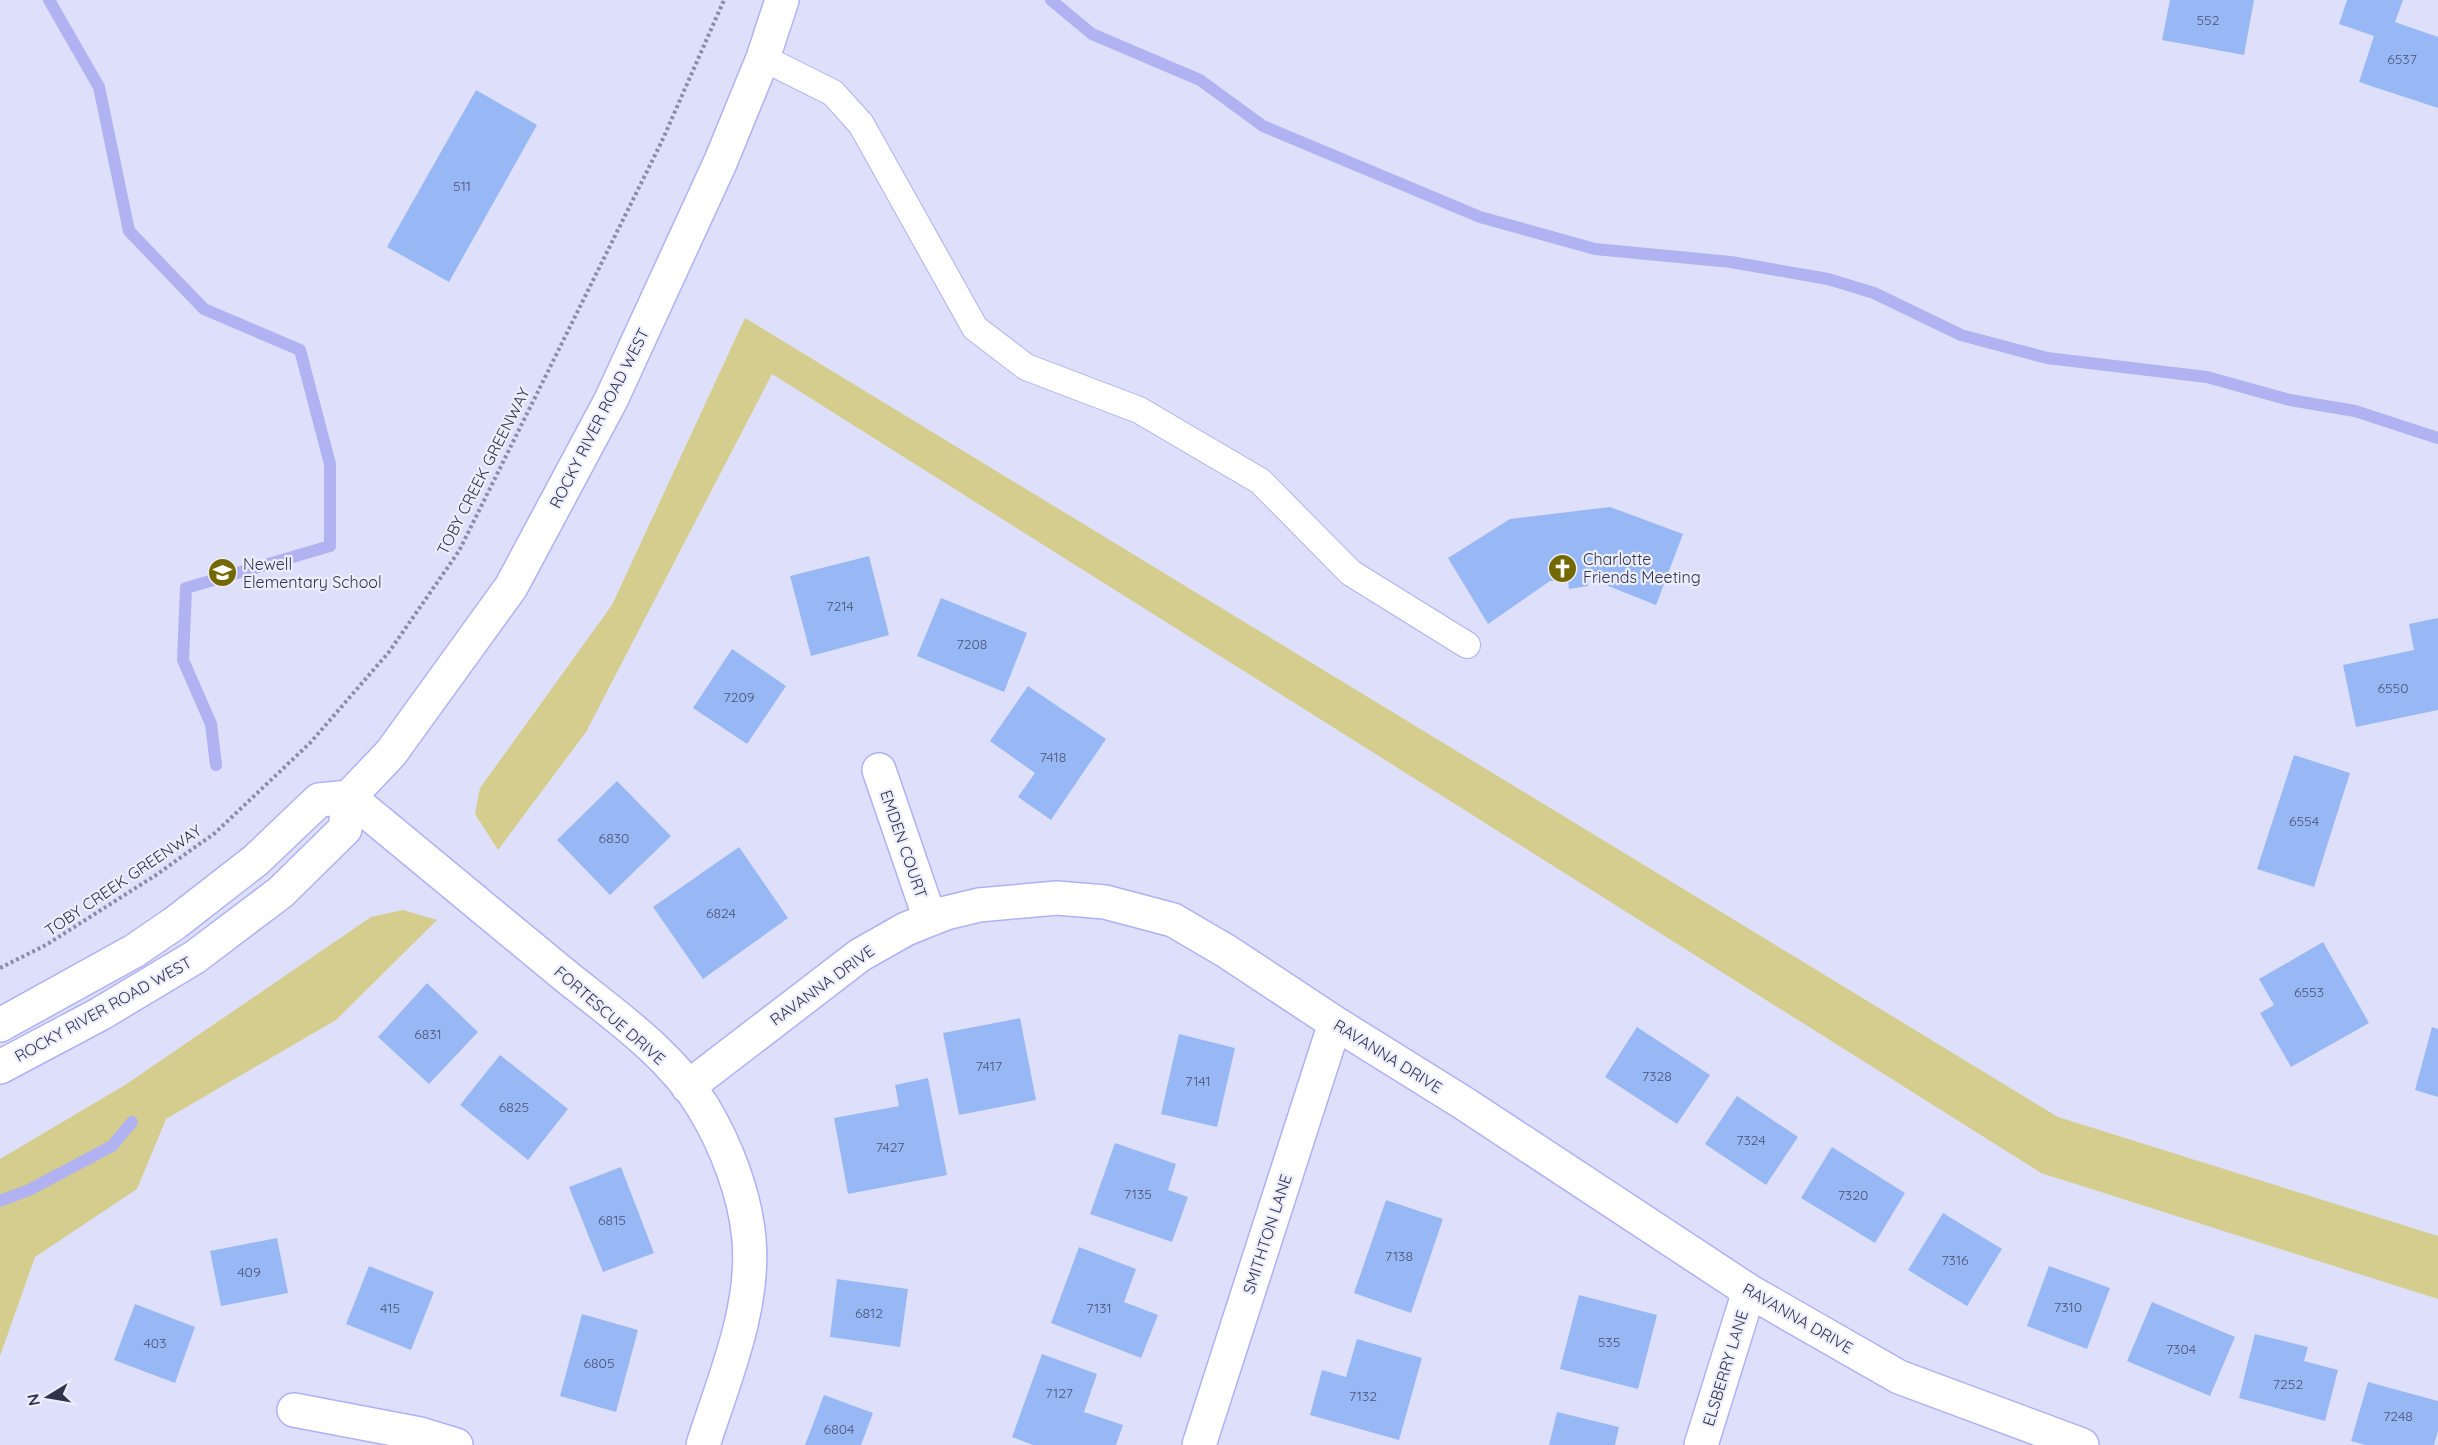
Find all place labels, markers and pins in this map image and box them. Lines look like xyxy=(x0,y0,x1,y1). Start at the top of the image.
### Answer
place label: Charlotte Friends Meeting xyxy=(1583,549,1701,587)
church icon: Charlotte Friends Meeting xyxy=(1546,552,1578,584)
place label: Newell Elementary School xyxy=(243,554,382,592)
school or university icon: Newell Elementary School xyxy=(206,557,238,589)

